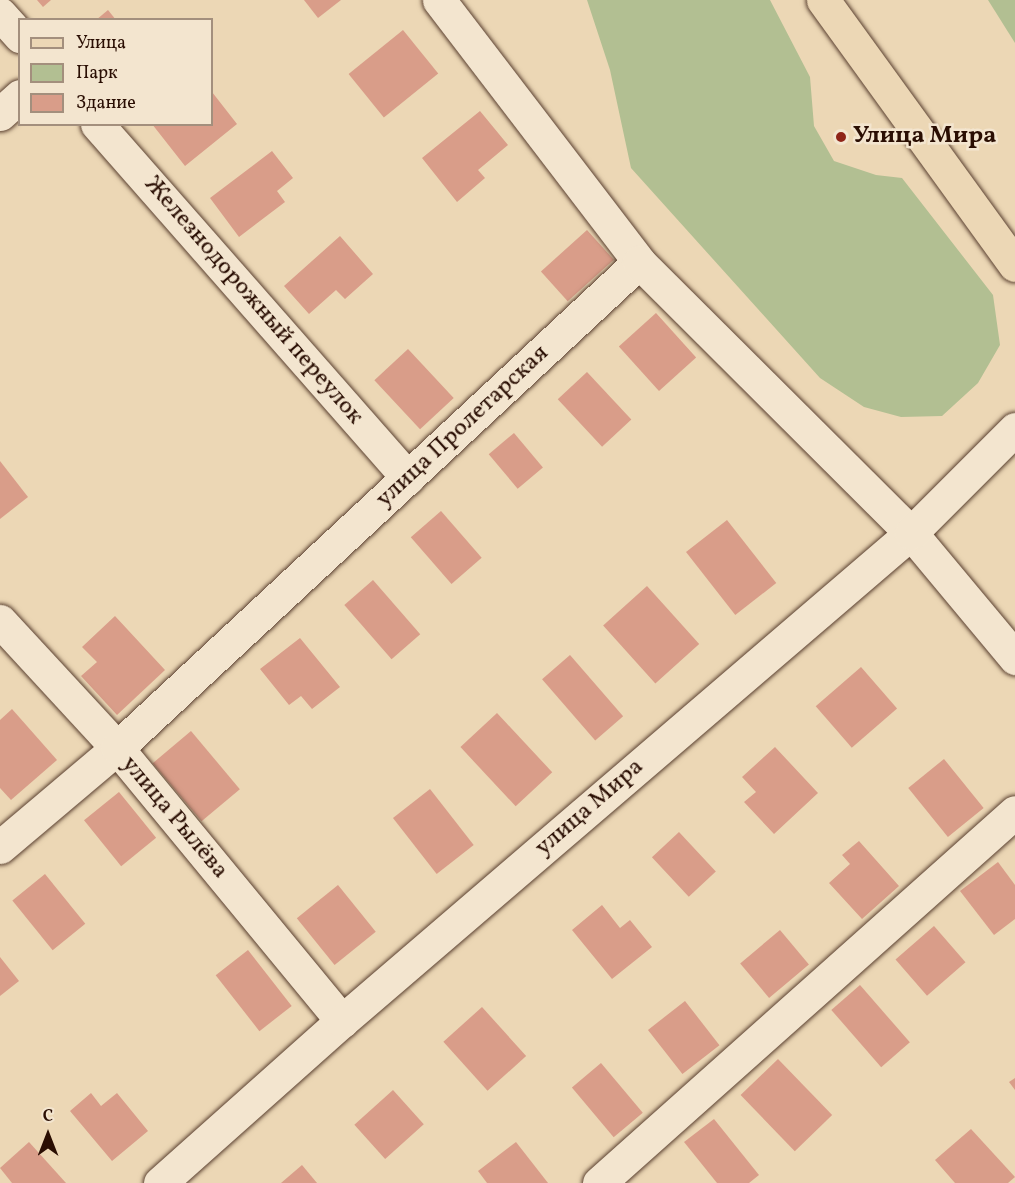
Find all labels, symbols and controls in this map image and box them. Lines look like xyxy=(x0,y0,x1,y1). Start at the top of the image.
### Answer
legend xyxy=(18,18,213,126)
text: Улица xyxy=(76,31,126,56)
text: Парк xyxy=(76,61,118,86)
text: Здание xyxy=(76,91,136,116)
place label: Улица Мира xyxy=(853,123,996,151)
marker: Улица Мира xyxy=(834,130,848,144)
street label: Железнодорожный переулок xyxy=(137,171,369,431)
street label: улица Пролетарская xyxy=(371,340,555,514)
street label: улица Рылёва xyxy=(114,751,234,885)
street label: улица Мира xyxy=(530,753,650,863)
north arrow xyxy=(18,1105,78,1165)
text: С xyxy=(43,1106,53,1128)

